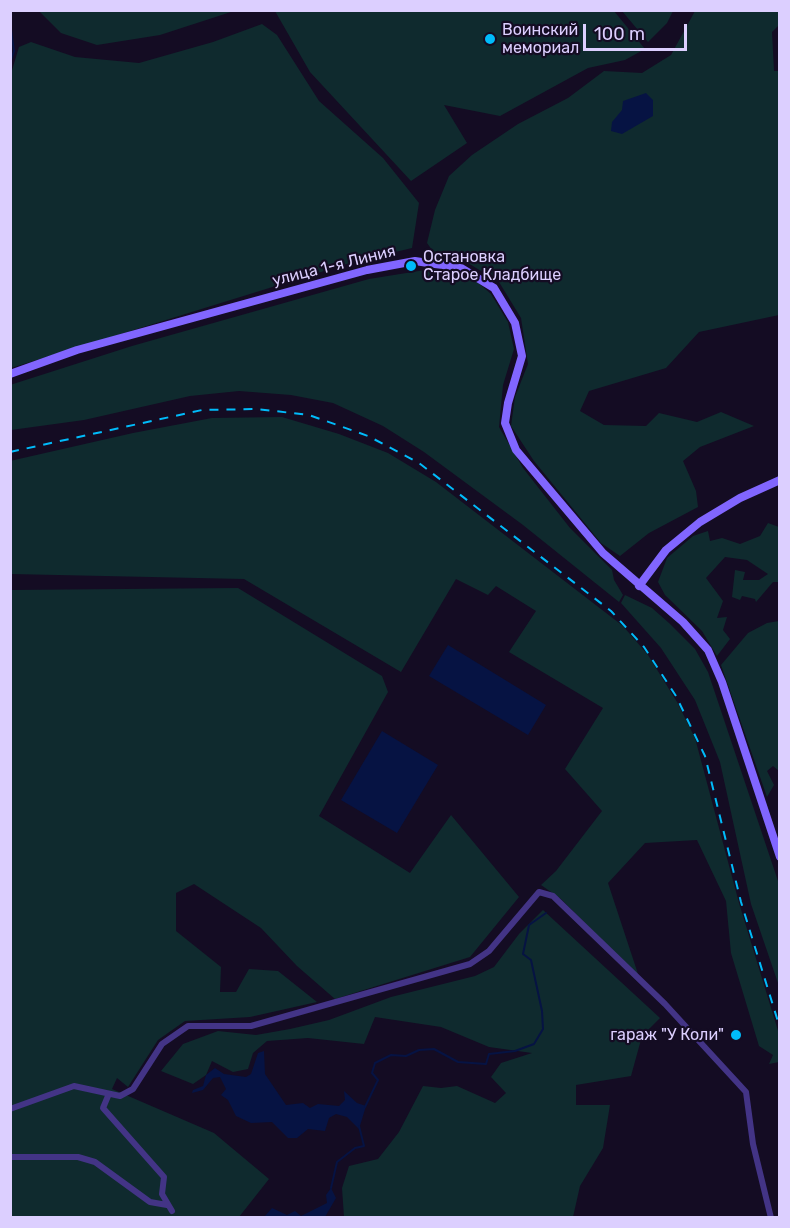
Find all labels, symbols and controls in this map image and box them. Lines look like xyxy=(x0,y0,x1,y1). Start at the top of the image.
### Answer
scale bar xyxy=(586,12,690,50)
place label: Воинский мемориал xyxy=(502,20,579,58)
text: 100 m xyxy=(594,23,645,45)
marker: Воинский мемориал xyxy=(483,32,497,46)
street label: улица 1-я Линия xyxy=(270,241,398,291)
place label: Остановка Старое Кладбище xyxy=(423,247,561,285)
marker: Остановка Старое Кладбище xyxy=(404,259,418,273)
place label: гараж "У Коли" xyxy=(610,1025,724,1045)
marker: гараж "У Коли" xyxy=(729,1028,743,1042)

